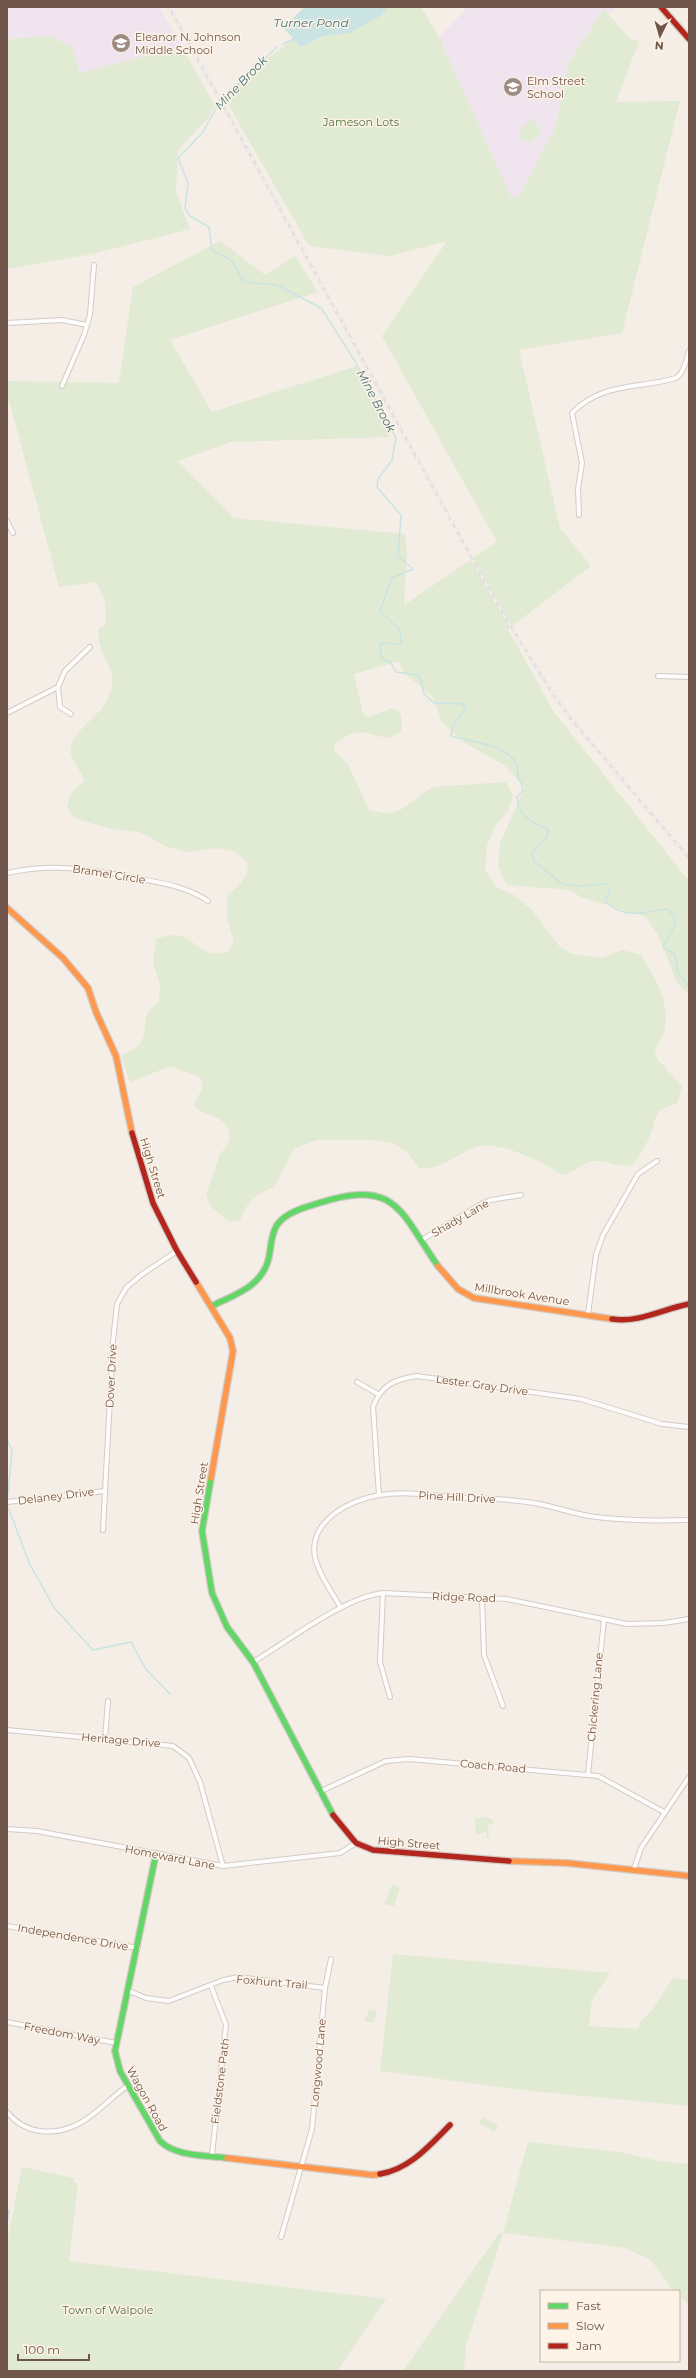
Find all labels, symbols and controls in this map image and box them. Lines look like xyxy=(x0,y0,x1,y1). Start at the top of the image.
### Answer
water label: Turner Pond xyxy=(273,15,349,30)
north arrow xyxy=(640,16,680,56)
place label: Eleanor N. Johnson Middle School xyxy=(135,30,241,57)
school or university icon: Eleanor N. Johnson Middle School xyxy=(110,32,132,54)
text: N xyxy=(654,39,664,53)
water label: Mine Brook xyxy=(211,52,271,113)
place label: Elm Street School xyxy=(527,74,586,101)
school or university icon: Elm Street School xyxy=(502,76,524,98)
park label: Jameson Lots xyxy=(322,115,400,129)
water label: Mine Brook xyxy=(354,367,400,436)
street label: Bramel Circle xyxy=(72,861,147,887)
street label: High Street xyxy=(137,1136,169,1201)
street label: Shady Lane xyxy=(429,1196,492,1240)
street label: Millbrook Avenue xyxy=(474,1280,571,1308)
street label: Dover Drive xyxy=(102,1343,120,1409)
street label: Lester Gray Drive xyxy=(435,1372,529,1398)
street label: High Street xyxy=(187,1460,211,1525)
street label: Delaney Drive xyxy=(17,1484,95,1508)
street label: Pine Hill Drive xyxy=(418,1488,496,1506)
street label: Ridge Road xyxy=(432,1589,496,1605)
street label: Chickering Lane xyxy=(584,1651,606,1742)
street label: Heritage Drive xyxy=(81,1730,162,1750)
street label: Coach Road xyxy=(459,1756,527,1776)
street label: High Street xyxy=(377,1833,442,1853)
street label: Homeward Lane xyxy=(124,1841,217,1873)
street label: Independence Drive xyxy=(16,1920,130,1954)
street label: Foxhunt Trail xyxy=(236,1972,308,1992)
street label: Longwood Lane xyxy=(307,2018,329,2108)
street label: Freedom Way xyxy=(23,2019,101,2047)
street label: Fieldstone Path xyxy=(208,2037,232,2125)
street label: Wagon Road xyxy=(124,2064,170,2134)
legend xyxy=(540,2290,680,2362)
text: Fast xyxy=(576,2298,601,2313)
park label: Town of Walpole xyxy=(63,2303,154,2317)
text: Slow xyxy=(576,2318,605,2333)
scale bar xyxy=(18,2336,89,2362)
text: Jam xyxy=(575,2338,602,2353)
text: 100 m xyxy=(24,2342,60,2357)

